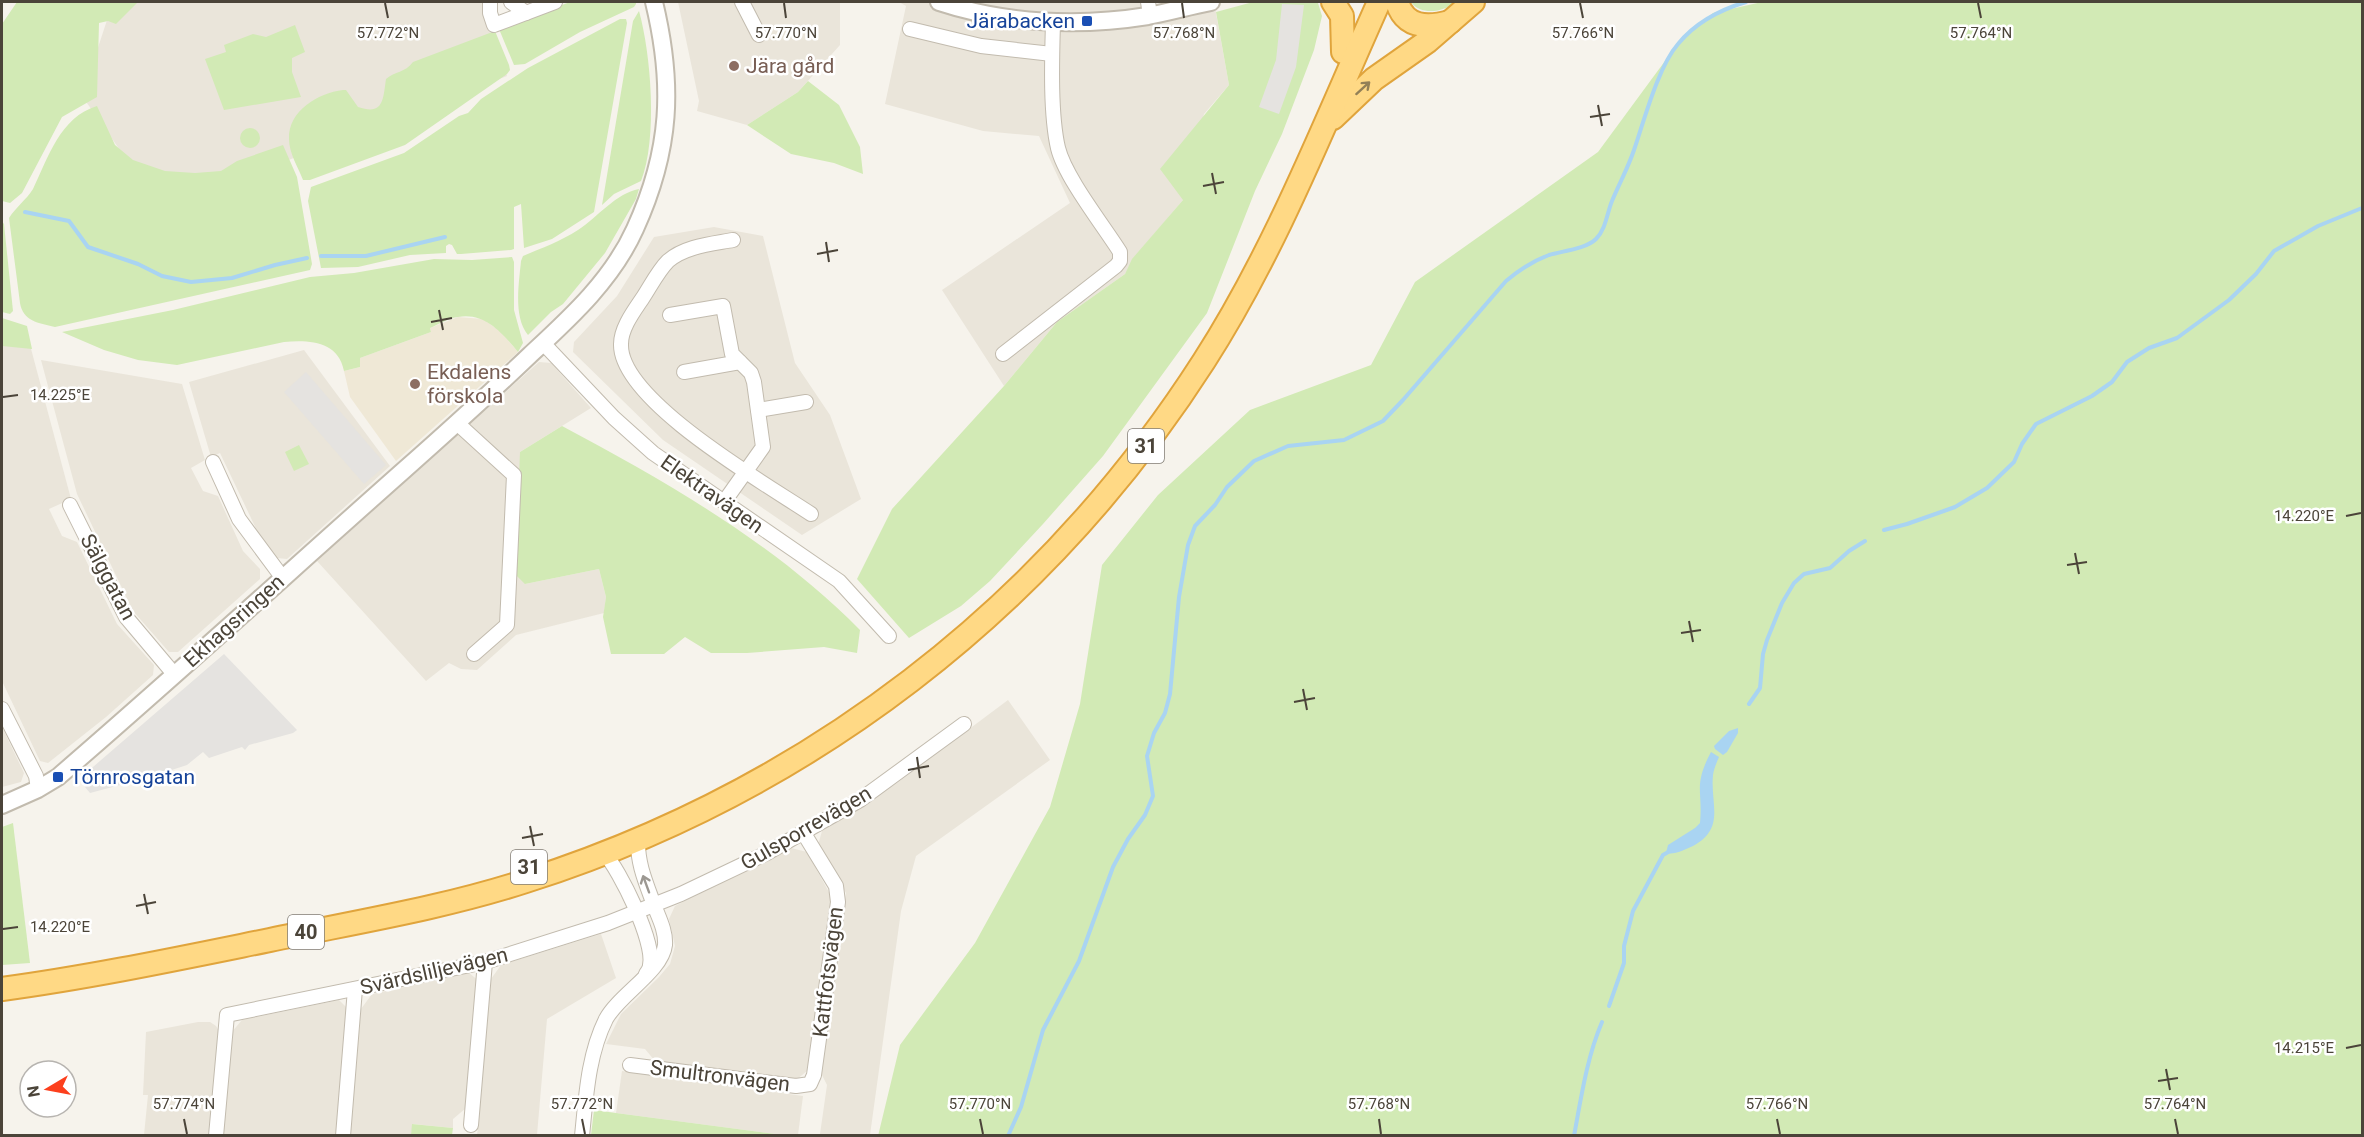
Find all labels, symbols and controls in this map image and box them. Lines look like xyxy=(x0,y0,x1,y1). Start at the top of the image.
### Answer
place label: Järabacken xyxy=(966,9,1075,33)
marker: Järabacken xyxy=(1080,14,1094,28)
text: 57.772°N xyxy=(357,24,419,42)
text: 57.770°N xyxy=(755,24,817,42)
text: 57.768°N xyxy=(1153,24,1215,42)
text: 57.766°N xyxy=(1552,24,1614,42)
text: 57.764°N xyxy=(1950,24,2012,42)
place label: Jära gård xyxy=(746,54,834,78)
marker: Jära gård xyxy=(727,59,741,73)
one-way arrow xyxy=(1355,81,1370,95)
place label: Ekdalens förskola xyxy=(427,360,511,408)
marker: Ekdalens förskola xyxy=(408,377,422,391)
text: 14.225°E xyxy=(30,386,91,404)
road number: 31 xyxy=(1128,429,1164,463)
street label: Elektravägen xyxy=(656,450,768,538)
text: 14.220°E xyxy=(2274,507,2335,525)
street label: Sälggatan xyxy=(75,530,141,624)
street label: Ekhagsringen xyxy=(179,570,289,672)
place label: Törnrosgatan xyxy=(70,765,195,789)
marker: Törnrosgatan xyxy=(51,770,65,784)
street label: Gulsporrevägen xyxy=(737,781,875,875)
road number: 31 xyxy=(511,850,547,884)
one-way arrow xyxy=(640,875,651,893)
street label: Kattfotsvägen xyxy=(808,905,848,1039)
road number: 40 xyxy=(288,915,324,949)
text: 14.220°E xyxy=(30,918,91,936)
street label: Svärdsliljevägen xyxy=(358,942,510,1000)
text: 14.215°E xyxy=(2274,1039,2335,1057)
street label: Smultronvägen xyxy=(649,1056,791,1096)
north arrow xyxy=(18,1059,78,1119)
text: N xyxy=(23,1084,44,1099)
text: 57.774°N xyxy=(153,1095,215,1113)
text: 57.772°N xyxy=(551,1095,613,1113)
text: 57.770°N xyxy=(949,1095,1011,1113)
text: 57.768°N xyxy=(1348,1095,1410,1113)
text: 57.766°N xyxy=(1746,1095,1808,1113)
text: 57.764°N xyxy=(2144,1095,2206,1113)

